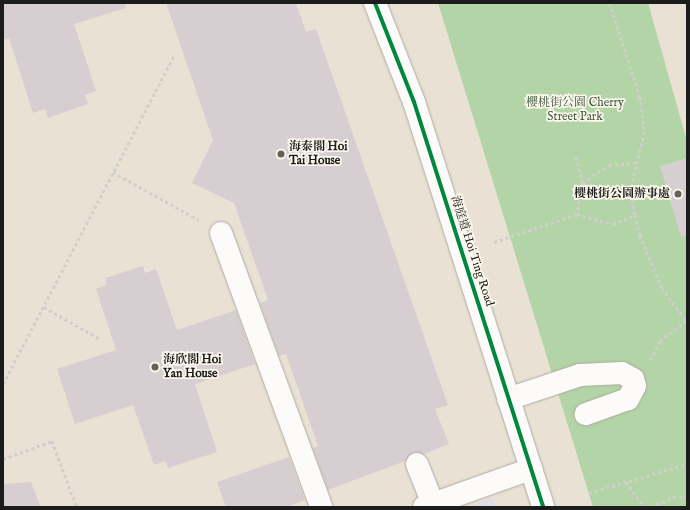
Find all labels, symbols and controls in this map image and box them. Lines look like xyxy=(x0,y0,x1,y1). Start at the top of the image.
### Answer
park label: 櫻桃街公園 Cherry Street Park xyxy=(526,96,624,124)
place label: 海泰閣 Hoi Tai House xyxy=(289,140,347,168)
marker: 海泰閣 Hoi Tai House xyxy=(276,149,286,159)
place label: 櫻桃街公園辦事處 xyxy=(574,187,670,201)
marker: 櫻桃街公園辦事處 xyxy=(673,189,683,199)
street label: 海庭道 Hoi Ting Road xyxy=(447,194,497,308)
place label: 海欣閣 Hoi Yan House xyxy=(163,353,221,381)
marker: 海欣閣 Hoi Yan House xyxy=(150,362,160,372)

